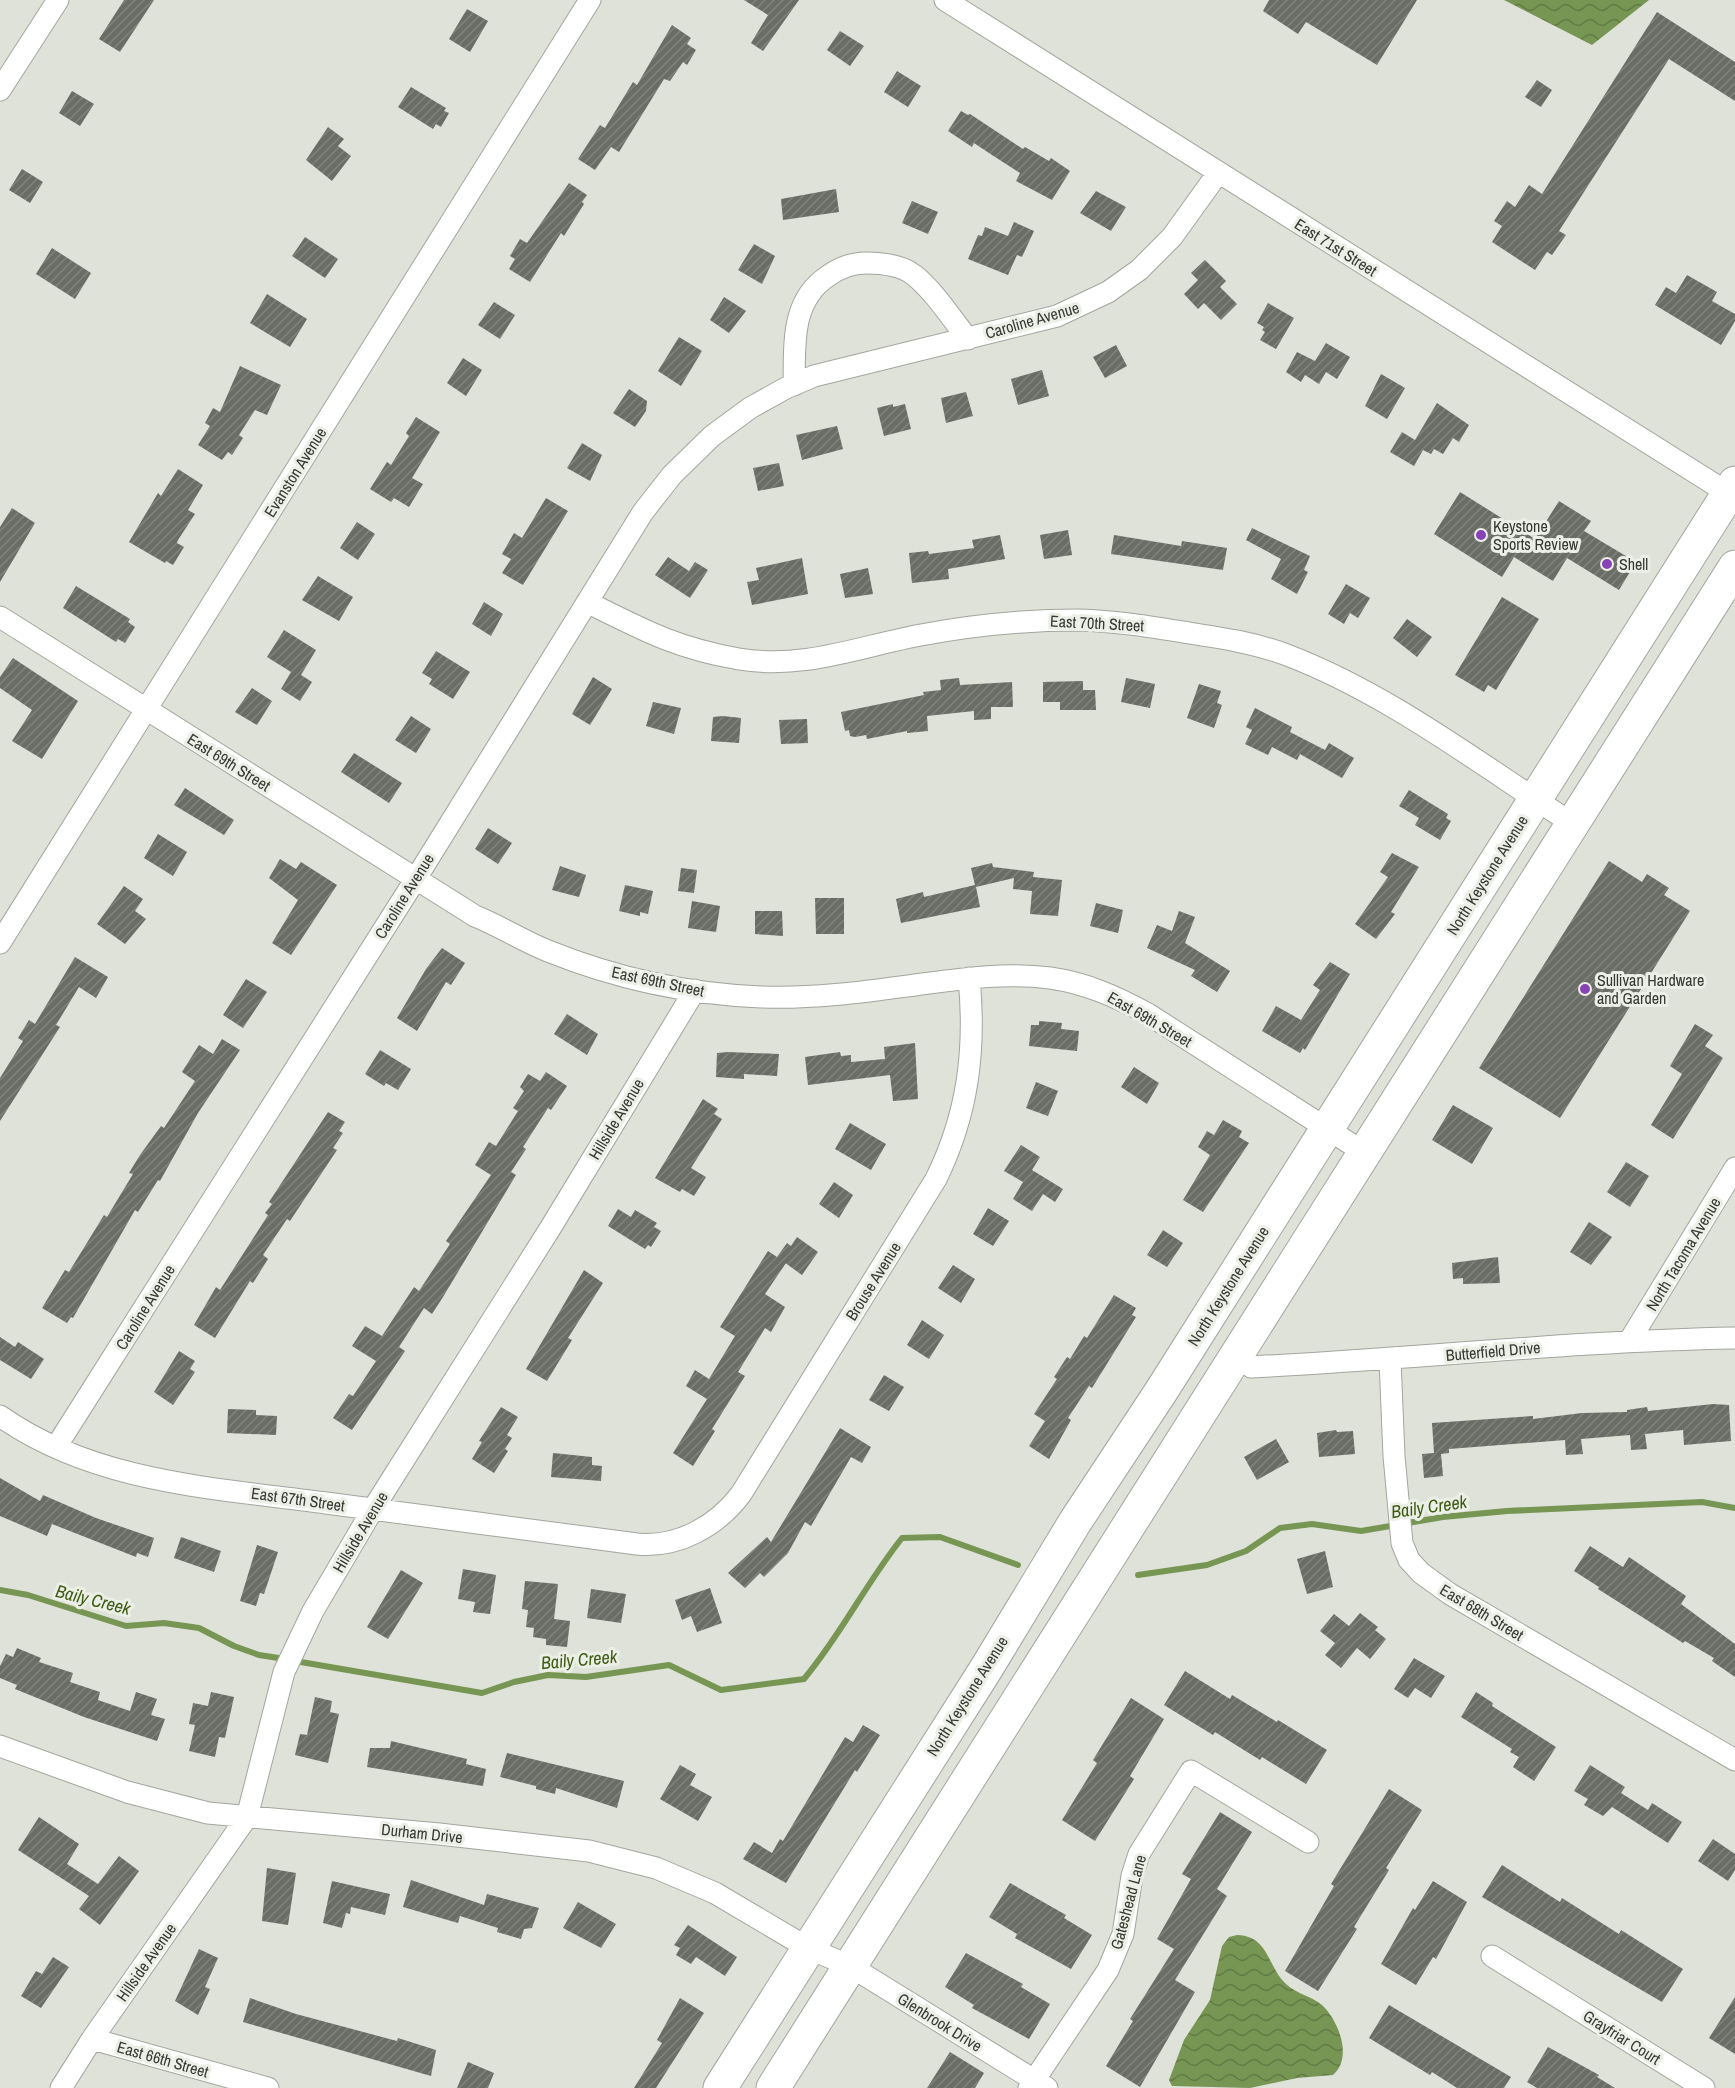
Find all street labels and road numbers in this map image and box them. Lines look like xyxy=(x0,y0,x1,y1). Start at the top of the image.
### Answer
street label: East 71st Street xyxy=(1291,213,1382,281)
street label: Caroline Avenue xyxy=(982,296,1082,344)
street label: Evanston Avenue xyxy=(259,423,331,521)
street label: East 70th Street xyxy=(1049,610,1145,636)
street label: East 69th Street xyxy=(183,728,275,796)
street label: North Keystone Avenue xyxy=(1441,811,1533,939)
street label: Caroline Avenue xyxy=(369,849,439,943)
street label: East 69th Street xyxy=(610,960,707,1002)
street label: East 69th Street xyxy=(1104,986,1197,1052)
street label: Hillside Avenue xyxy=(583,1074,649,1164)
street label: North Tacoma Avenue xyxy=(1640,1193,1726,1315)
street label: North Keystone Avenue xyxy=(1182,1222,1274,1350)
street label: Brouse Avenue xyxy=(840,1238,906,1324)
street label: Caroline Avenue xyxy=(110,1260,180,1354)
street label: Butterfield Drive xyxy=(1445,1336,1541,1366)
street label: East 67th Street xyxy=(250,1482,346,1516)
street label: Hillside Avenue xyxy=(327,1487,393,1577)
street label: East 68th Street xyxy=(1436,1578,1528,1646)
street label: North Keystone Avenue xyxy=(921,1632,1013,1760)
street label: Durham Drive xyxy=(380,1818,464,1848)
street label: Gateshead Lane xyxy=(1105,1852,1151,1952)
street label: Hillside Avenue xyxy=(111,1918,181,2006)
street label: Glenbrook Drive xyxy=(894,1987,986,2057)
street label: Grayfriar Court xyxy=(1579,2004,1665,2070)
street label: East 66th Street xyxy=(115,2035,212,2083)

